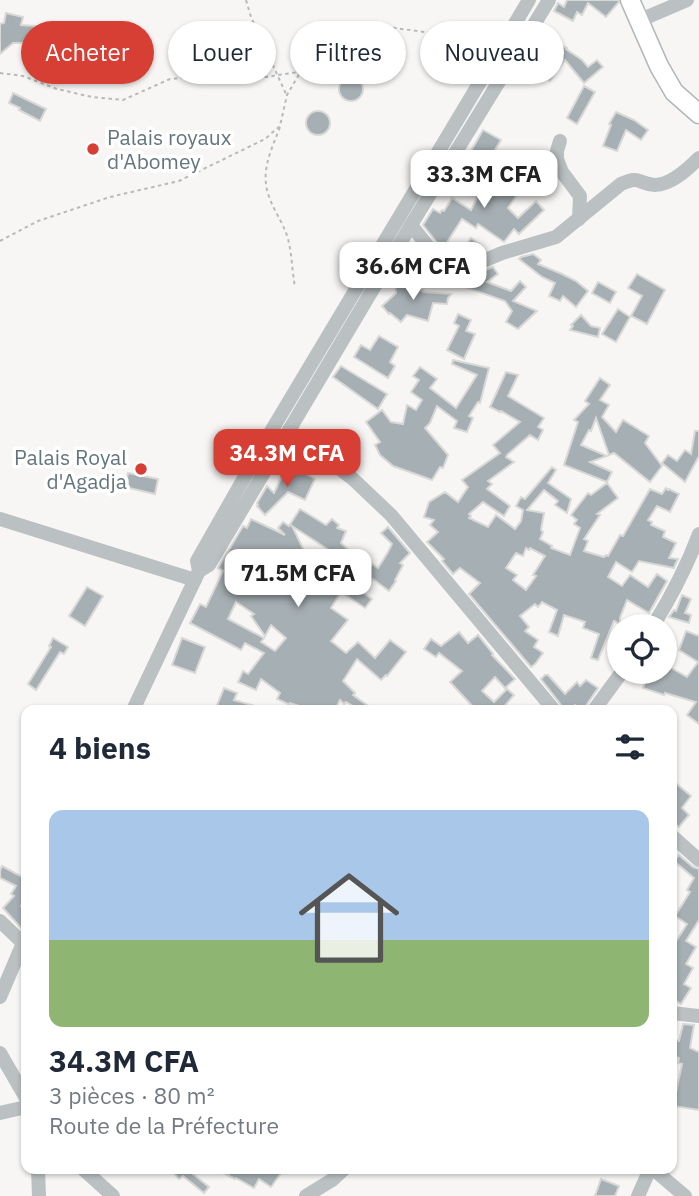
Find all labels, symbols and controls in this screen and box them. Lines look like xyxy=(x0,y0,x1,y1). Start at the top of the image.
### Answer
chip: Acheter xyxy=(21,21,154,84)
chip: Louer xyxy=(168,21,276,84)
chip: Filtres xyxy=(290,21,406,84)
chip: Nouveau xyxy=(420,21,564,84)
place label: Palais royaux d'Abomey xyxy=(107,123,232,175)
marker: Palais royaux d'Abomey xyxy=(85,141,101,157)
pin: 33.3M CFA xyxy=(404,150,564,210)
text: 33.3M CFA xyxy=(427,158,541,188)
pin: 36.6M CFA xyxy=(333,243,493,302)
text: 36.6M CFA xyxy=(356,250,470,280)
pin: 34.3M CFA xyxy=(207,430,367,489)
text: 34.3M CFA xyxy=(230,437,344,467)
place label: Palais Royal d'Agadja xyxy=(14,443,127,495)
marker: Palais Royal d'Agadja xyxy=(133,461,149,477)
pin: 71.5M CFA xyxy=(218,550,378,609)
text: 71.5M CFA xyxy=(241,557,355,587)
map controls xyxy=(607,614,677,684)
button: locate xyxy=(607,614,677,684)
text: 4 biens xyxy=(49,728,151,767)
icon: filters xyxy=(611,728,649,766)
icon: home xyxy=(286,855,412,981)
text: 34.3M CFA xyxy=(49,1041,199,1080)
text: 3 pièces · 80 m² xyxy=(49,1080,215,1110)
text: Route de la Préfecture xyxy=(49,1110,279,1140)

